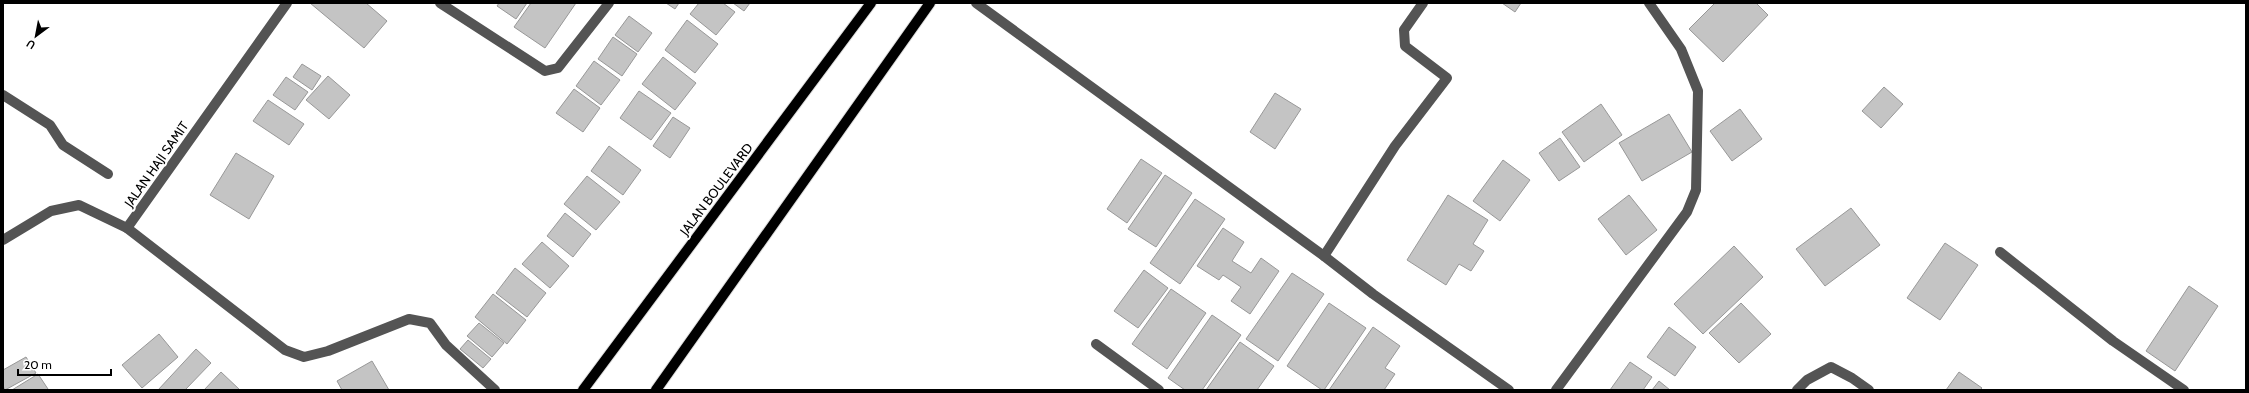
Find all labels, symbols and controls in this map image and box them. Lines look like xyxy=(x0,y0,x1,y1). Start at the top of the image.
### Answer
north arrow xyxy=(16,16,56,56)
text: U xyxy=(24,36,38,53)
street label: JALAN HAJI SAMIT xyxy=(120,118,192,211)
street label: JALAN BOULEVARD xyxy=(675,140,756,239)
scale bar xyxy=(18,351,111,377)
text: 20 m xyxy=(24,357,52,372)

